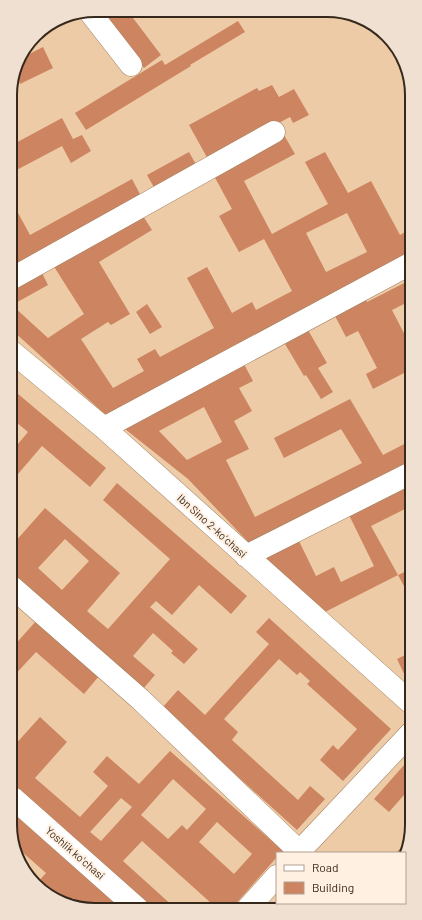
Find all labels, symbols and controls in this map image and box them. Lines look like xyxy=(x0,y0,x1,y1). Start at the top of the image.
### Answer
street label: Ibn Sino 2-koʼchasi xyxy=(175,491,250,560)
street label: Yoshlik koʻchasi xyxy=(43,823,108,882)
legend xyxy=(276,852,406,904)
text: Road xyxy=(312,860,339,874)
text: Building xyxy=(312,880,354,894)

